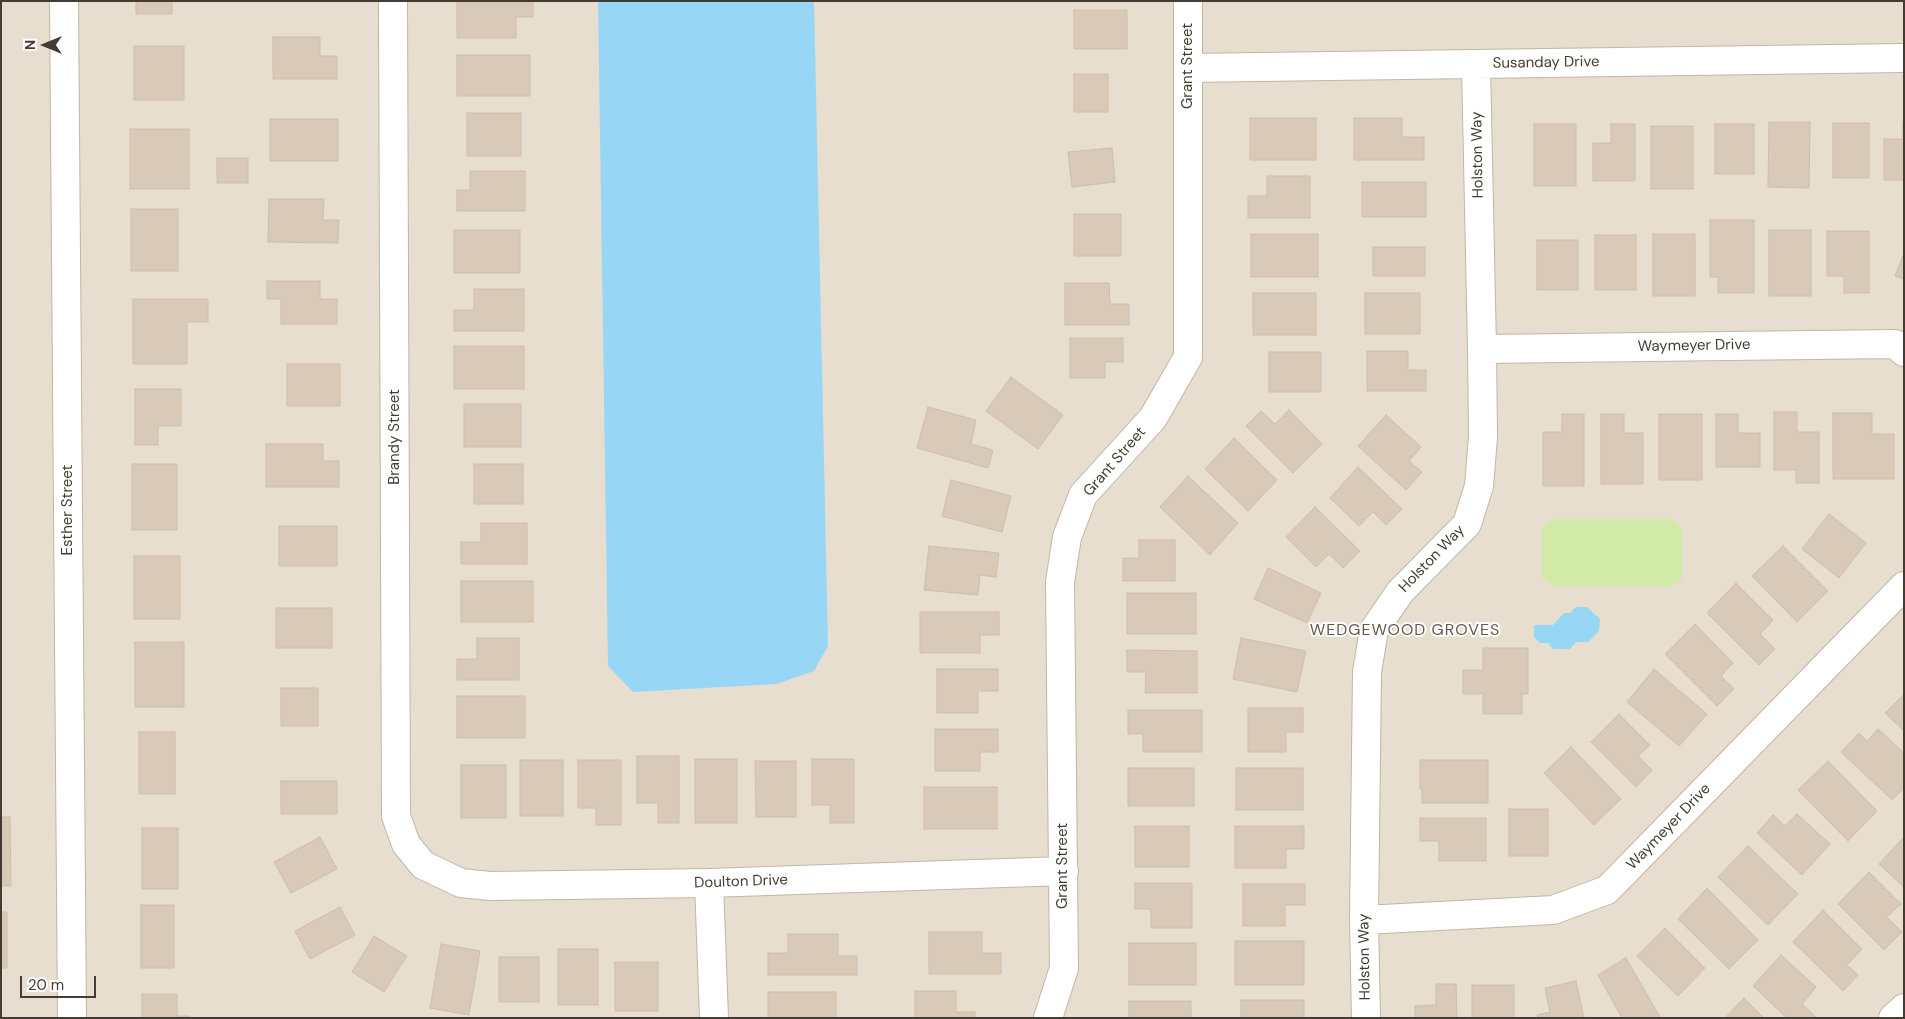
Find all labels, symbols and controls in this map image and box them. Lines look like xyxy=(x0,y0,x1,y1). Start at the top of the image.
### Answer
north arrow xyxy=(20,20,70,70)
street label: Grant Street xyxy=(1179,23,1197,109)
text: N xyxy=(21,40,39,50)
street label: Susanday Drive xyxy=(1492,53,1600,73)
street label: Holston Way xyxy=(1468,111,1488,199)
street label: Waymeyer Drive xyxy=(1637,336,1751,356)
street label: Brandy Street xyxy=(386,389,404,485)
street label: Grant Street xyxy=(1080,424,1150,500)
street label: Esther Street xyxy=(59,465,77,555)
street label: Holston Way xyxy=(1395,521,1469,597)
district label: WEDGEWOOD GROVES xyxy=(1308,621,1502,641)
street label: Waymeyer Drive xyxy=(1623,780,1715,874)
street label: Grant Street xyxy=(1054,823,1072,909)
street label: Doulton Drive xyxy=(694,871,788,893)
street label: Holston Way xyxy=(1355,913,1375,1001)
scale bar xyxy=(22,966,99,998)
text: 20 m xyxy=(28,975,64,995)

